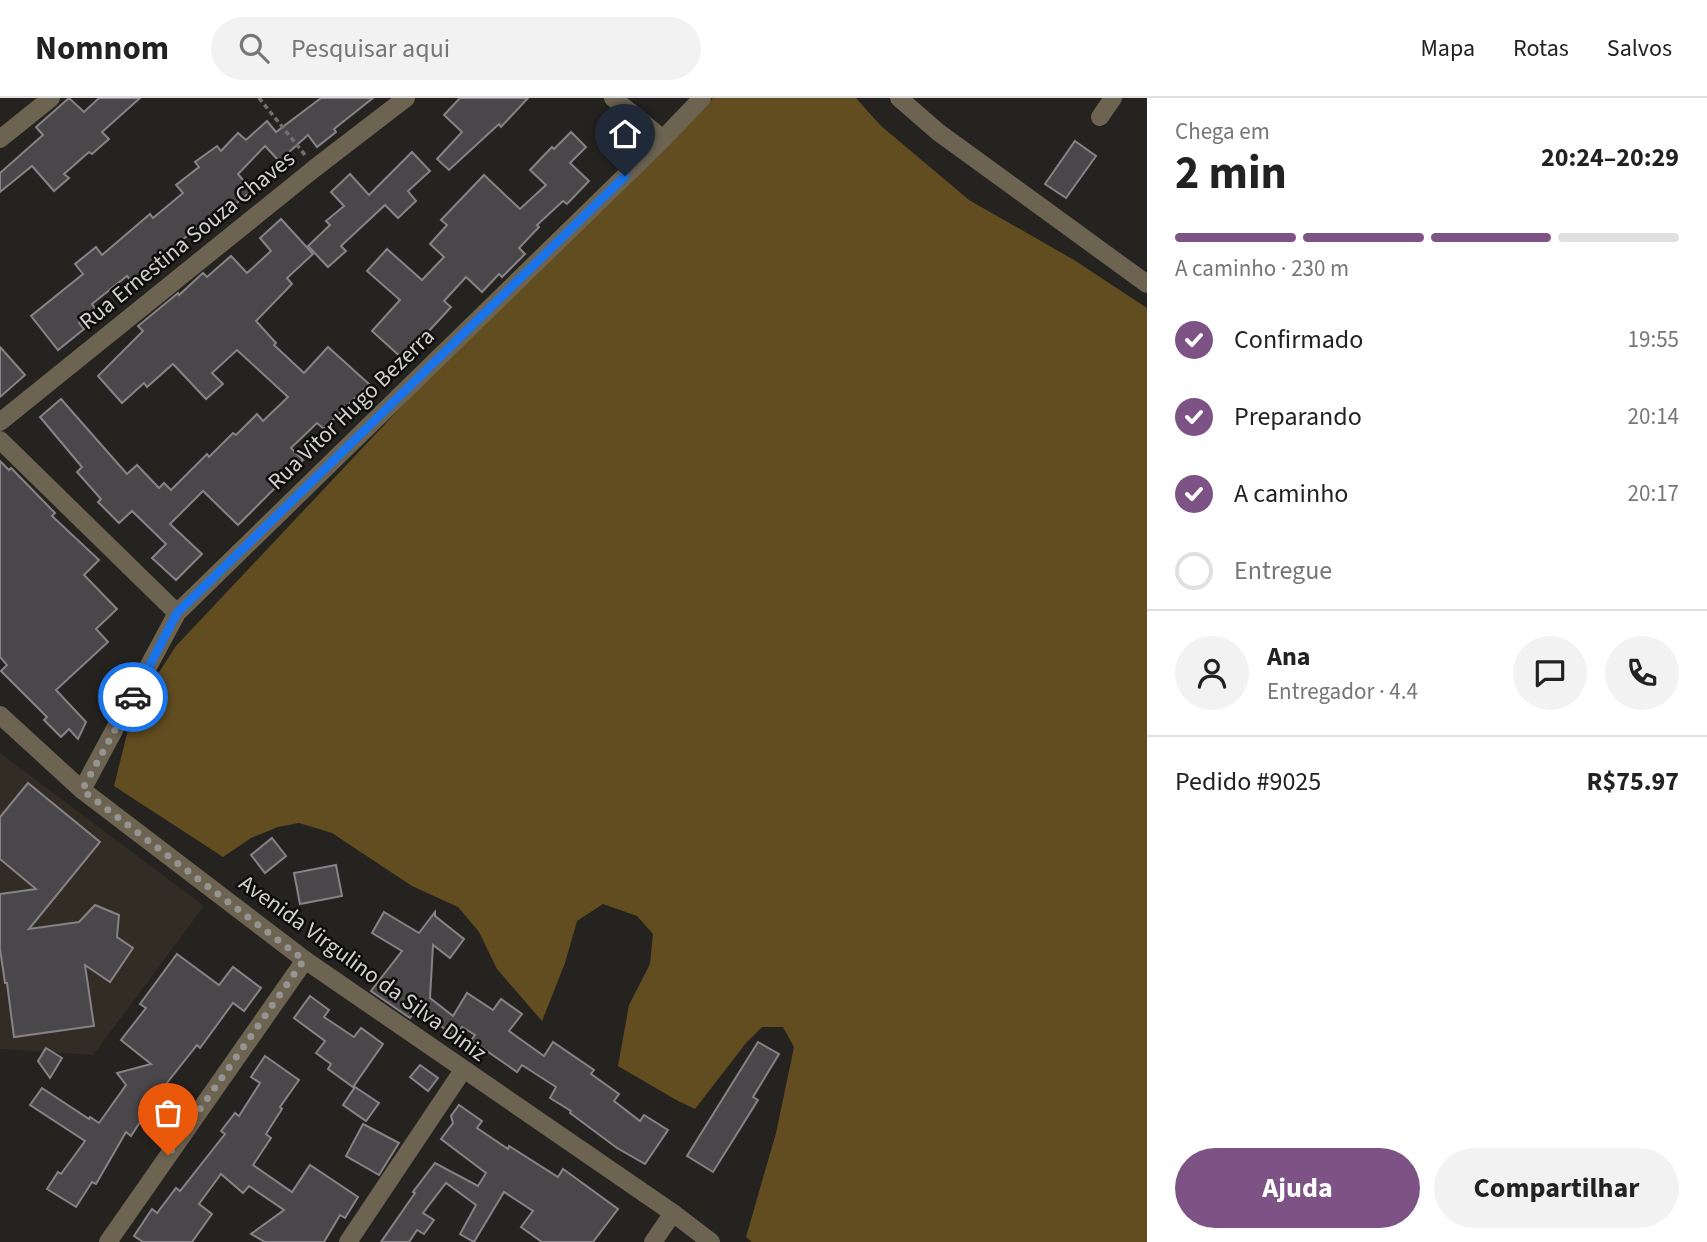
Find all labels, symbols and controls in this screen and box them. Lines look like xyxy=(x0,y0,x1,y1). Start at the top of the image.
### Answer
search box xyxy=(211,17,701,80)
text: Nomnom xyxy=(35,25,169,72)
icon: search xyxy=(235,29,273,67)
text: Pesquisar aqui xyxy=(291,30,450,67)
text: Mapa xyxy=(1420,31,1475,66)
text: Rotas xyxy=(1513,31,1569,66)
text: Salvos xyxy=(1607,31,1672,66)
pin xyxy=(595,104,655,176)
icon: home xyxy=(606,115,644,153)
text: Chega em xyxy=(1175,115,1270,148)
text: 20:24–20:29 xyxy=(1541,139,1679,176)
text: 2 min xyxy=(1175,141,1287,206)
street label: Rua Ernestina Souza Chaves xyxy=(72,143,302,337)
text: A caminho · 230 m xyxy=(1175,252,1349,285)
street label: Rua Vitor Hugo Bezerra xyxy=(260,321,442,497)
icon: check xyxy=(1175,321,1213,359)
text: Confirmado xyxy=(1234,321,1363,358)
text: 19:55 xyxy=(1628,323,1679,356)
icon: check xyxy=(1175,398,1213,436)
text: Preparando xyxy=(1234,398,1362,435)
text: 20:14 xyxy=(1628,400,1679,433)
icon: check xyxy=(1175,475,1213,513)
text: A caminho xyxy=(1234,475,1348,512)
text: 20:17 xyxy=(1628,477,1679,510)
text: Entregue xyxy=(1234,552,1332,589)
button: person xyxy=(1175,636,1249,710)
button: chat xyxy=(1513,636,1587,710)
button: phone xyxy=(1605,636,1679,710)
text: Ana xyxy=(1267,638,1310,675)
courier xyxy=(98,662,168,732)
text: Entregador · 4.4 xyxy=(1267,675,1418,708)
icon: car xyxy=(114,678,152,716)
text: Pedido #9025 xyxy=(1175,763,1321,800)
text: R$75.97 xyxy=(1587,763,1679,800)
street label: Avenida Virgulino da Silva Diniz xyxy=(232,867,494,1069)
pin xyxy=(138,1083,198,1155)
icon: bag xyxy=(149,1094,187,1132)
button: Ajuda xyxy=(1175,1148,1420,1228)
button: Compartilhar xyxy=(1434,1148,1679,1228)

